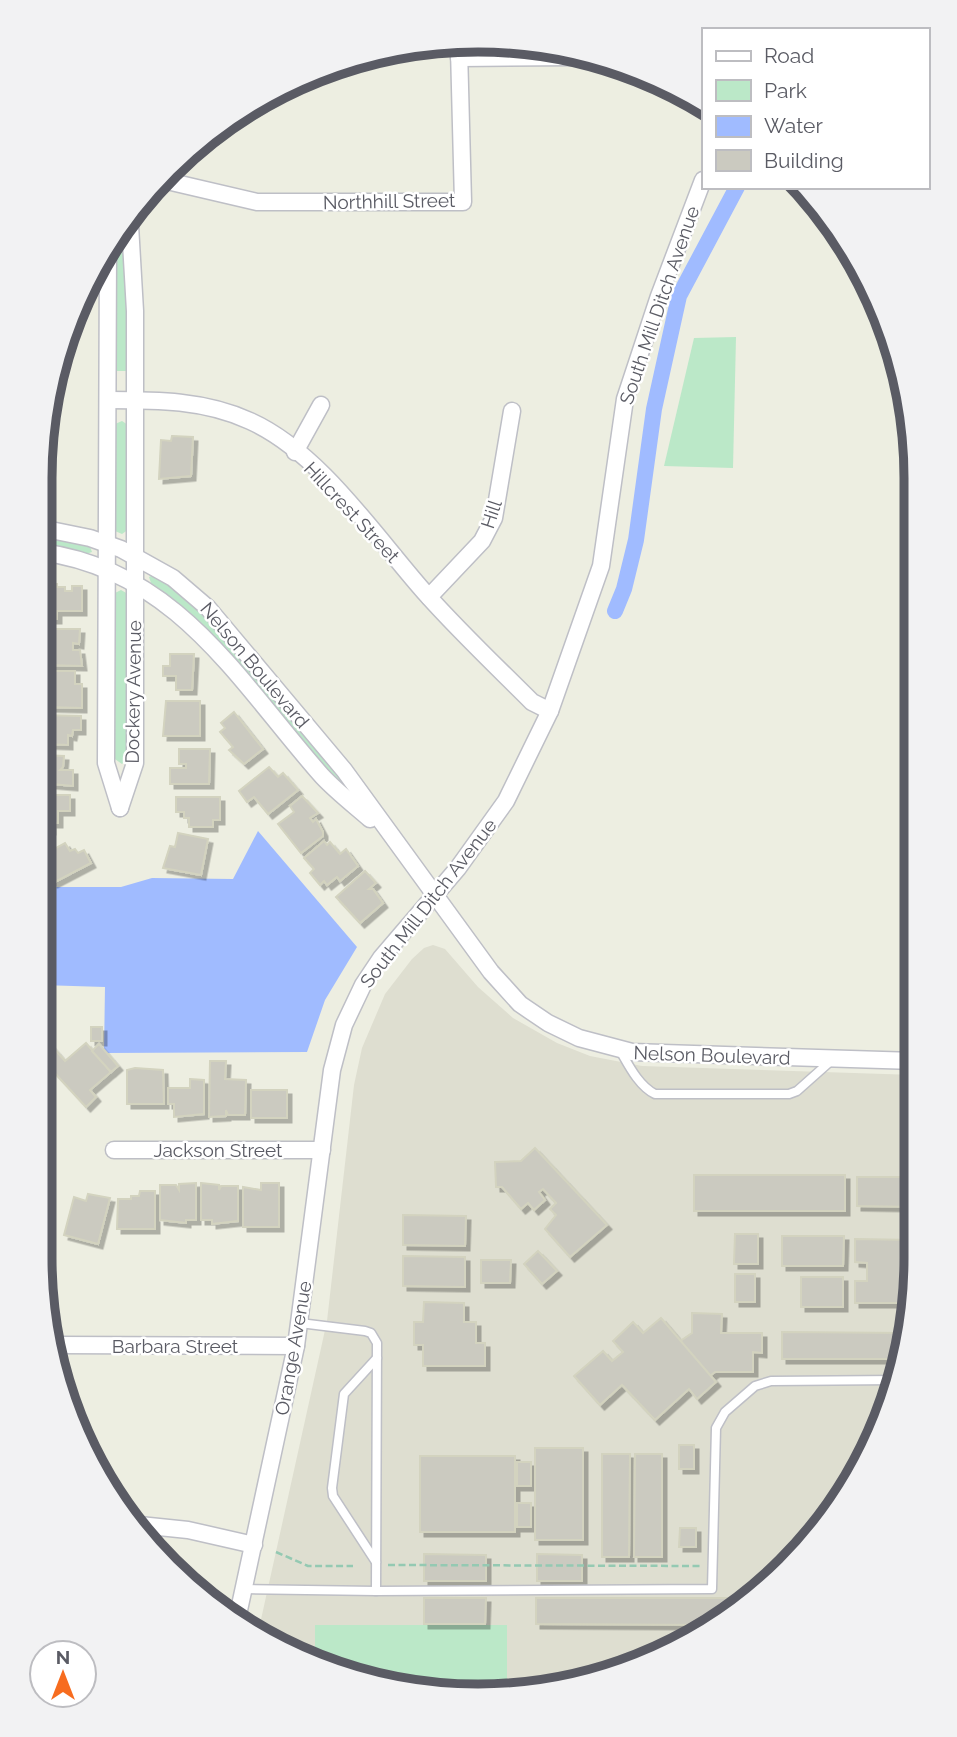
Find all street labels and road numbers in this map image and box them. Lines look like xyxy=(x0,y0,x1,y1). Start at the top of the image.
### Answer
street label: Northhill Street xyxy=(323,189,456,213)
street label: South Mill Ditch Avenue xyxy=(615,203,703,407)
street label: Hillcrest Street xyxy=(300,457,405,567)
street label: Hill xyxy=(476,496,506,531)
street label: Nelson Boulevard xyxy=(196,598,314,732)
street label: Dockery Avenue xyxy=(121,620,145,764)
street label: South Mill Ditch Avenue xyxy=(355,814,501,992)
street label: Nelson Boulevard xyxy=(633,1041,791,1069)
street label: Jackson Street xyxy=(154,1139,283,1161)
street label: Orange Avenue xyxy=(270,1279,316,1417)
street label: Barbara Street xyxy=(112,1335,239,1357)

